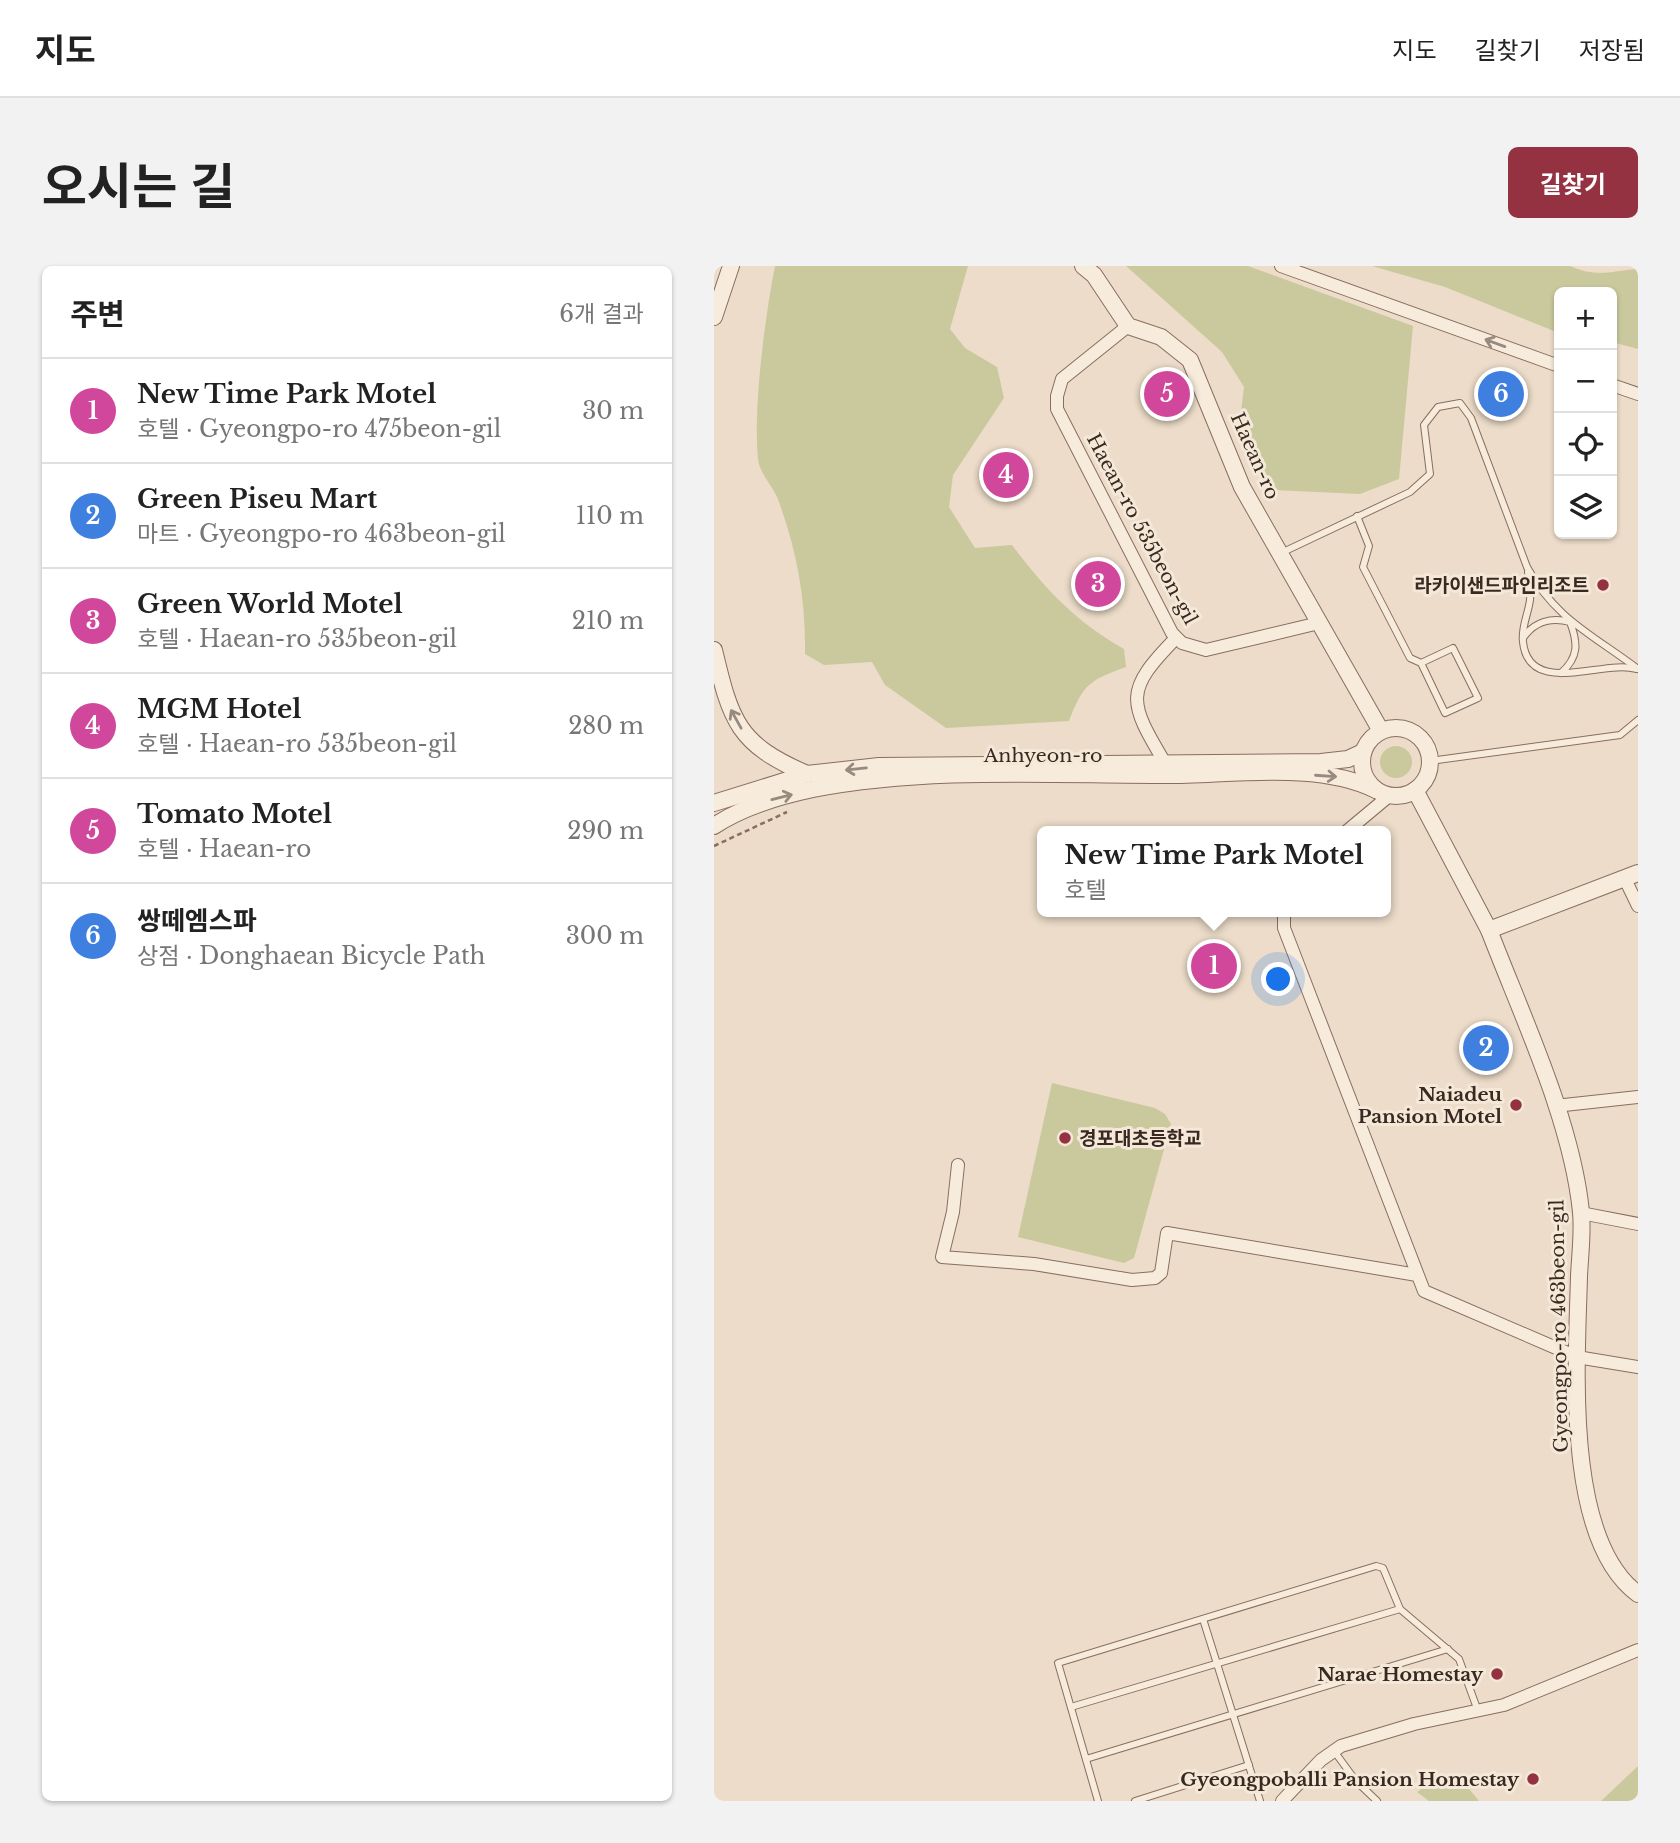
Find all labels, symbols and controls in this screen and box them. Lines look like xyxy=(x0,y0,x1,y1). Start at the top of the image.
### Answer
text: 지도 xyxy=(35,30,96,71)
text: 지도 xyxy=(1392,36,1437,65)
text: 길찾기 xyxy=(1475,36,1541,65)
text: 저장됨 xyxy=(1579,36,1645,65)
button: 길찾기 xyxy=(1508,147,1638,218)
text: 오시는 길 xyxy=(42,156,235,217)
map controls xyxy=(1554,287,1617,539)
button: + xyxy=(1554,287,1617,350)
text: 주변 xyxy=(70,296,125,333)
text: 6개 결과 xyxy=(559,300,644,328)
one-way arrow xyxy=(1484,336,1506,349)
button: − xyxy=(1554,350,1617,413)
pin: 5 xyxy=(1144,368,1190,420)
pin: 6 xyxy=(1478,368,1524,420)
text: New Time Park Motel xyxy=(137,378,436,410)
text: 1 xyxy=(88,397,98,425)
text: 30 m xyxy=(582,397,644,425)
street label: Haean-ro xyxy=(1226,409,1284,503)
button: locate xyxy=(1554,413,1617,476)
text: 호텔 · Gyeongpo-ro 475beon-gil xyxy=(137,415,501,443)
street label: Haean-ro 535beon-gil xyxy=(1082,430,1202,628)
pin: 4 xyxy=(983,449,1029,501)
button: layers xyxy=(1554,476,1617,539)
text: Green Piseu Mart xyxy=(137,483,377,515)
text: 2 xyxy=(86,502,100,530)
text: 110 m xyxy=(576,502,644,530)
text: 마트 · Gyeongpo-ro 463beon-gil xyxy=(137,520,506,548)
pin: 3 xyxy=(1075,558,1121,610)
place label: 라카이샌드파인리조트 xyxy=(1414,574,1589,597)
marker: 라카이샌드파인리조트 xyxy=(1595,577,1611,593)
text: Green World Motel xyxy=(137,588,403,620)
text: 3 xyxy=(86,607,100,635)
text: 210 m xyxy=(572,607,644,635)
text: 호텔 · Haean-ro 535beon-gil xyxy=(137,625,457,653)
text: MGM Hotel xyxy=(137,693,301,725)
one-way arrow xyxy=(729,709,743,730)
text: 4 xyxy=(85,712,101,740)
text: 280 m xyxy=(568,712,644,740)
text: 호텔 · Haean-ro 535beon-gil xyxy=(137,730,457,758)
street label: Anhyeon-ro xyxy=(983,744,1102,767)
one-way arrow xyxy=(845,763,868,776)
one-way arrow xyxy=(1314,770,1337,783)
one-way arrow xyxy=(770,790,793,803)
text: Tomato Motel xyxy=(137,798,332,830)
text: 5 xyxy=(86,817,100,845)
text: 290 m xyxy=(567,817,644,845)
popup xyxy=(1037,826,1391,917)
text: 호텔 · Haean-ro xyxy=(137,835,311,863)
text: New Time Park Motel xyxy=(1064,839,1364,871)
text: 호텔 xyxy=(1064,876,1107,904)
text: 쌍떼엠스파 xyxy=(137,905,257,937)
text: 6 xyxy=(85,922,101,950)
text: 300 m xyxy=(566,922,644,950)
pin: 1 xyxy=(1191,940,1237,992)
text: 상점 · Donghaean Bicycle Path xyxy=(137,942,485,970)
your location xyxy=(1261,962,1295,996)
pin: 2 xyxy=(1463,1022,1509,1074)
place label: Naiadeu Pansion Motel xyxy=(1358,1083,1503,1128)
marker: Naiadeu Pansion Motel xyxy=(1508,1097,1524,1113)
place label: 경포대초등학교 xyxy=(1079,1127,1201,1150)
marker: 경포대초등학교 xyxy=(1057,1130,1073,1146)
street label: Gyeongpo-ro 463beon-gil xyxy=(1545,1199,1573,1453)
place label: Narae Homestay xyxy=(1317,1663,1484,1686)
marker: Narae Homestay xyxy=(1489,1666,1505,1682)
place label: Gyeongpoballi Pansion Homestay xyxy=(1180,1768,1520,1791)
marker: Gyeongpoballi Pansion Homestay xyxy=(1525,1771,1541,1787)

